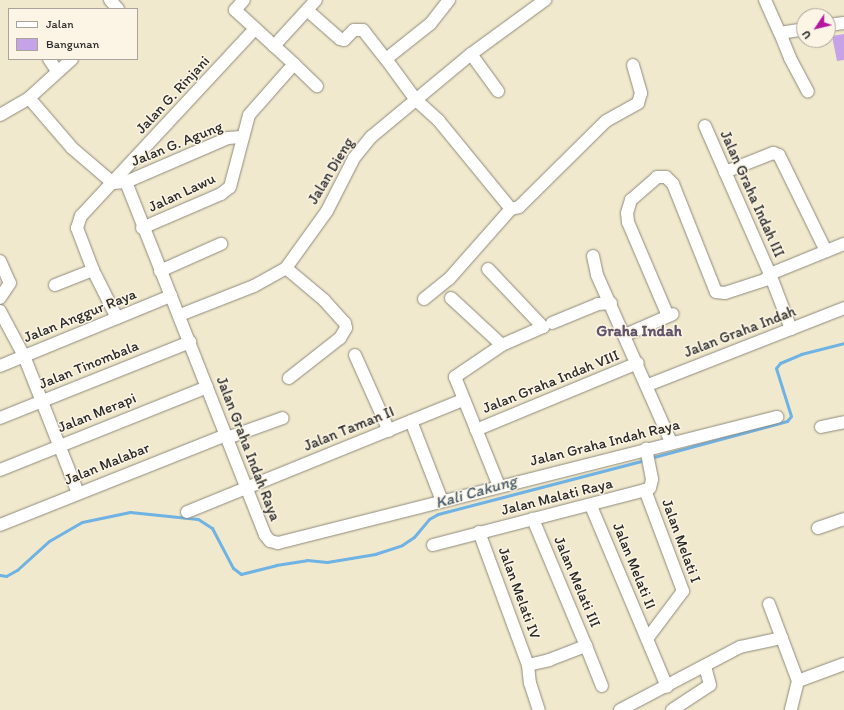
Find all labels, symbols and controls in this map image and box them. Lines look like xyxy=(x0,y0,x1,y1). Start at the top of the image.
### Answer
legend xyxy=(8,8,138,60)
north arrow xyxy=(796,8,836,48)
text: Jalan xyxy=(46,17,74,31)
text: U xyxy=(799,28,814,41)
text: Bangunan xyxy=(46,37,99,51)
street label: Jalan G. Rinjani xyxy=(132,52,214,138)
street label: Jalan G. Agung xyxy=(129,118,225,170)
street label: Jalan Graha Indah III xyxy=(716,128,788,260)
street label: Jalan Dieng xyxy=(304,134,358,208)
street label: Jalan Lawu xyxy=(146,170,218,216)
street label: Jalan Anggur Raya xyxy=(21,285,139,347)
street label: Jalan Graha Indah xyxy=(682,302,798,362)
district label: Graha Indah xyxy=(596,321,682,341)
street label: Jalan Tinombala xyxy=(37,337,141,393)
street label: Jalan Graha Indah VIII xyxy=(480,346,622,418)
street label: Jalan Graha Indah Raya xyxy=(212,374,284,524)
street label: Jalan Merapi xyxy=(56,389,138,437)
street label: Jalan Taman II xyxy=(302,403,396,455)
street label: Jalan Graha Indah Raya xyxy=(529,416,681,470)
street label: Jalan Malabar xyxy=(62,439,152,489)
water label: Kali Cakung xyxy=(433,471,519,513)
street label: Jalan Malati Raya xyxy=(500,475,614,519)
street label: Jalan Melati I xyxy=(658,497,704,585)
street label: Jalan Melati II xyxy=(609,521,659,611)
street label: Jalan Melati III xyxy=(550,534,604,630)
street label: Jalan Melati IV xyxy=(494,545,544,641)

